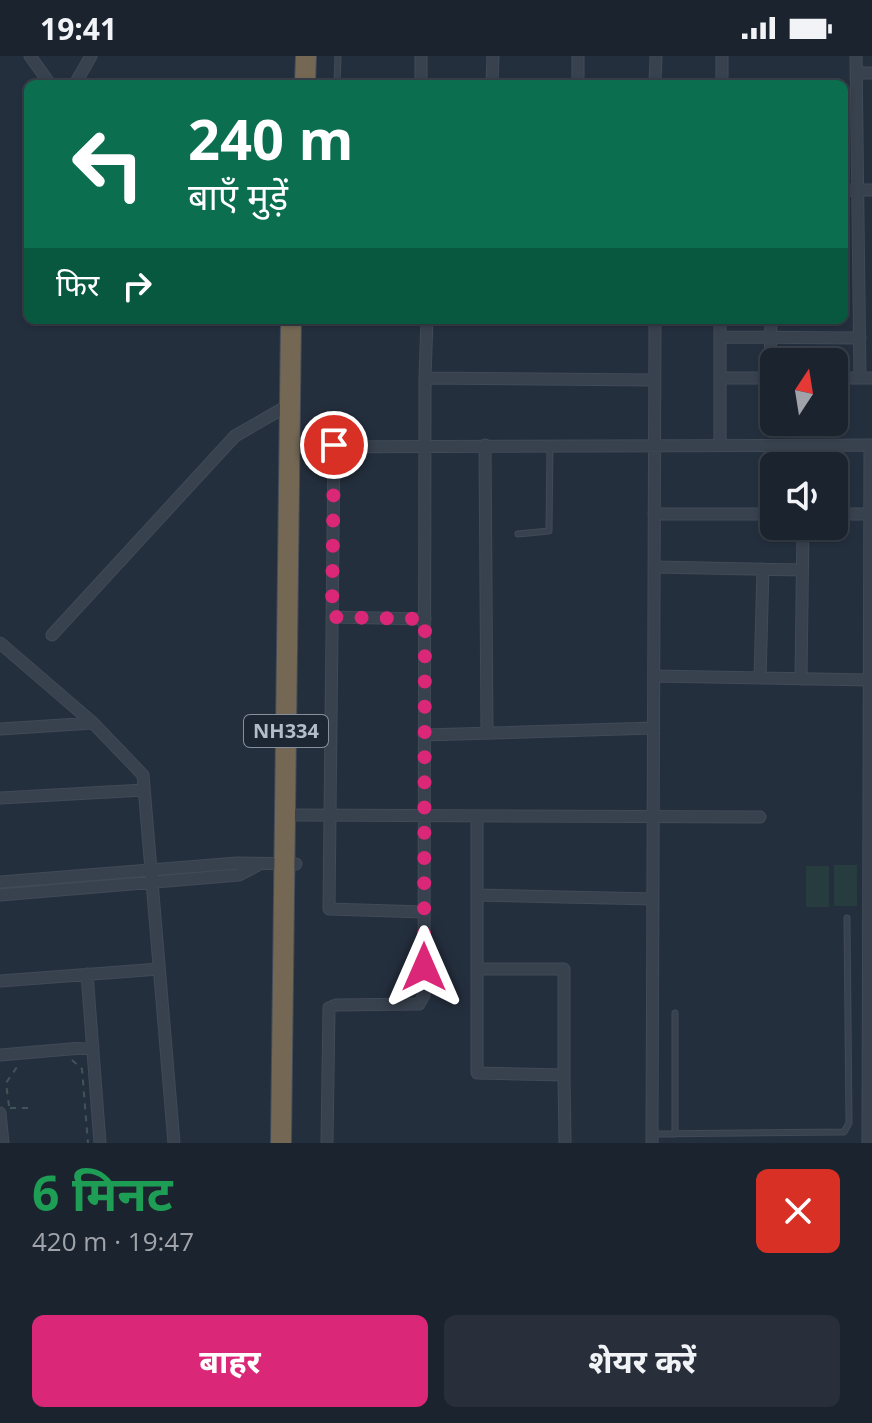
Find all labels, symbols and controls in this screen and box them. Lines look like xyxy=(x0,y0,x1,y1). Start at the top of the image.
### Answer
text: 19:41 xyxy=(40,8,117,49)
text: 240 m xyxy=(188,100,354,176)
icon: left xyxy=(56,112,160,216)
text: बाएँ मुड़ें xyxy=(188,172,288,221)
text: फिर xyxy=(56,264,99,305)
icon: right xyxy=(115,264,159,308)
north arrow xyxy=(760,348,848,436)
map controls xyxy=(760,348,848,540)
pin xyxy=(300,411,368,479)
icon: arrive xyxy=(312,423,356,467)
button: sound xyxy=(760,452,848,540)
road number: NH334 xyxy=(244,715,328,747)
position arrow xyxy=(382,925,466,1009)
text: 6 मिनट xyxy=(32,1160,173,1225)
button: close xyxy=(756,1169,840,1253)
text: 420 m · 19:47 xyxy=(32,1223,194,1259)
button: बाहर xyxy=(32,1315,428,1407)
button: शेयर करें xyxy=(444,1315,840,1407)

